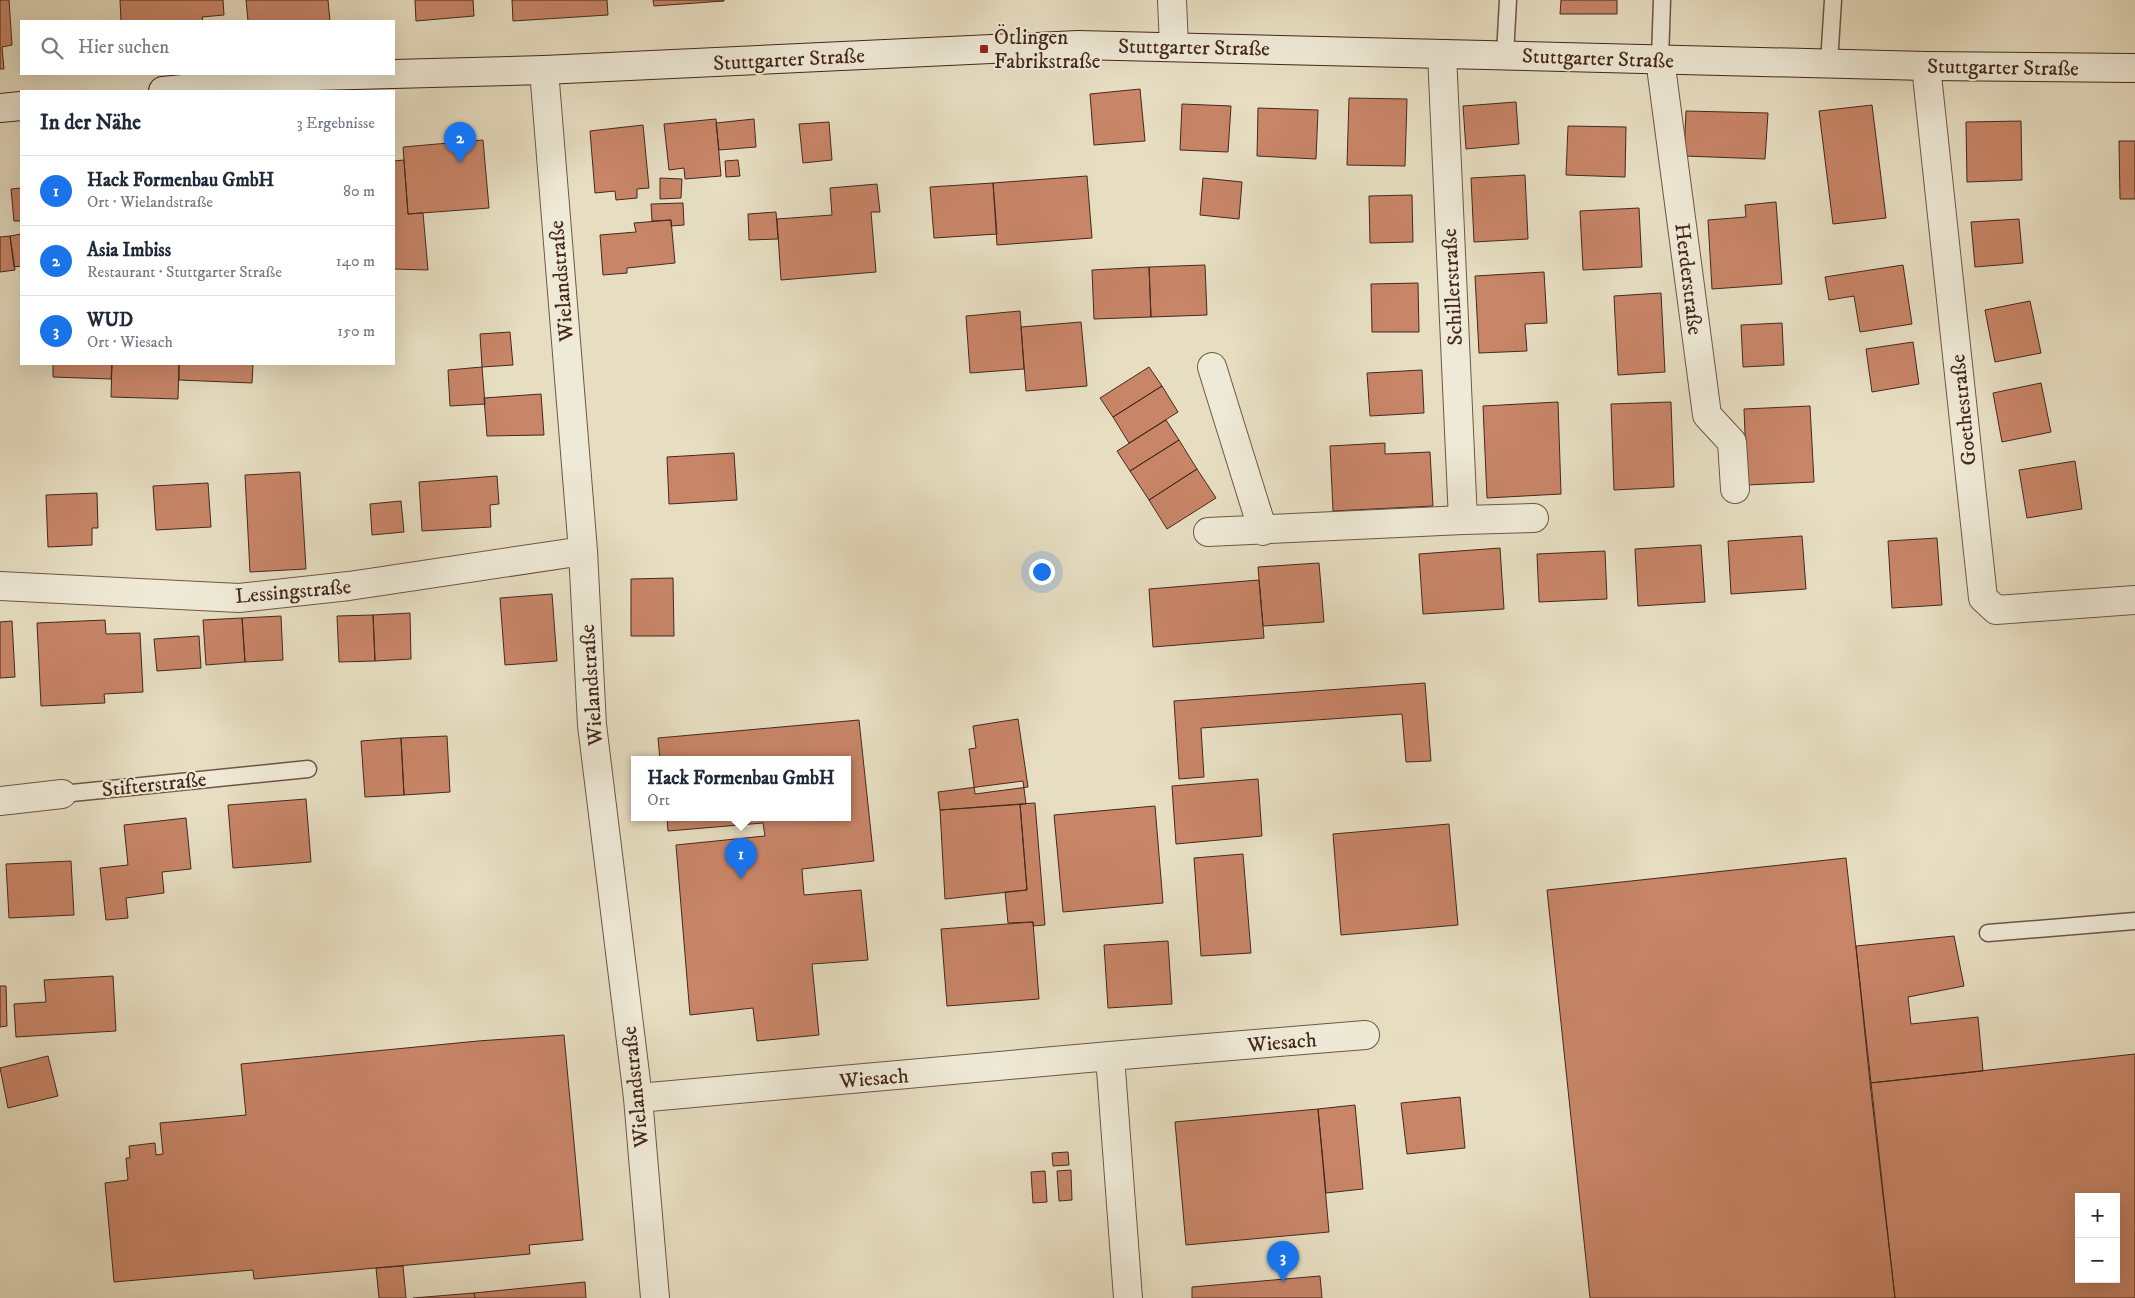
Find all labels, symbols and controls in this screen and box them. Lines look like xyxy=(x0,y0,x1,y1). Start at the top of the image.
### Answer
search box xyxy=(20,20,395,75)
place label: Ötlingen Fabrikstraße xyxy=(994,24,1101,75)
icon: search xyxy=(38,34,66,62)
street label: Stuttgarter Straße xyxy=(1118,34,1270,62)
text: Hier suchen xyxy=(78,36,169,59)
street label: Stuttgarter Straße xyxy=(713,43,866,77)
marker: Ötlingen Fabrikstraße xyxy=(978,43,990,55)
street label: Stuttgarter Straße xyxy=(1522,43,1675,75)
street label: Stuttgarter Straße xyxy=(1927,54,2079,82)
text: In der Nähe xyxy=(40,110,141,136)
text: 3 Ergebnisse xyxy=(297,113,375,133)
pin: 2 xyxy=(444,122,476,163)
text: Hack Formenbau GmbH xyxy=(87,169,274,192)
text: 1 xyxy=(53,181,59,201)
text: 80 m xyxy=(343,181,375,201)
text: Ort · Wielandstraße xyxy=(87,192,213,212)
street label: Wielandstraße xyxy=(544,219,580,344)
street label: Herderstraße xyxy=(1668,222,1708,337)
street label: Schillerstraße xyxy=(1437,227,1469,346)
text: Asia Imbiss xyxy=(87,239,171,262)
text: 2 xyxy=(52,251,60,271)
text: 140 m xyxy=(336,251,375,271)
text: Restaurant · Stuttgarter Straße xyxy=(87,262,282,282)
text: WUD xyxy=(87,309,133,332)
text: 3 xyxy=(53,321,59,341)
text: 150 m xyxy=(337,321,375,341)
text: Ort · Wiesach xyxy=(87,332,173,352)
street label: Goethestraße xyxy=(1945,353,1983,467)
your location xyxy=(1029,559,1055,585)
street label: Lessingstraße xyxy=(234,574,352,610)
street label: Wielandstraße xyxy=(575,623,609,748)
popup xyxy=(631,756,851,821)
street label: Stifterstraße xyxy=(101,767,208,803)
text: Hack Formenbau GmbH xyxy=(647,767,835,790)
text: Ort xyxy=(647,790,670,810)
pin: 1 xyxy=(725,838,757,879)
street label: Wielandstraße xyxy=(617,1025,655,1150)
street label: Wiesach xyxy=(1245,1027,1318,1059)
street label: Wiesach xyxy=(837,1063,910,1095)
map controls xyxy=(2075,1193,2120,1283)
button: + xyxy=(2075,1193,2120,1238)
button: − xyxy=(2075,1238,2120,1283)
pin: 3 xyxy=(1267,1241,1299,1282)

